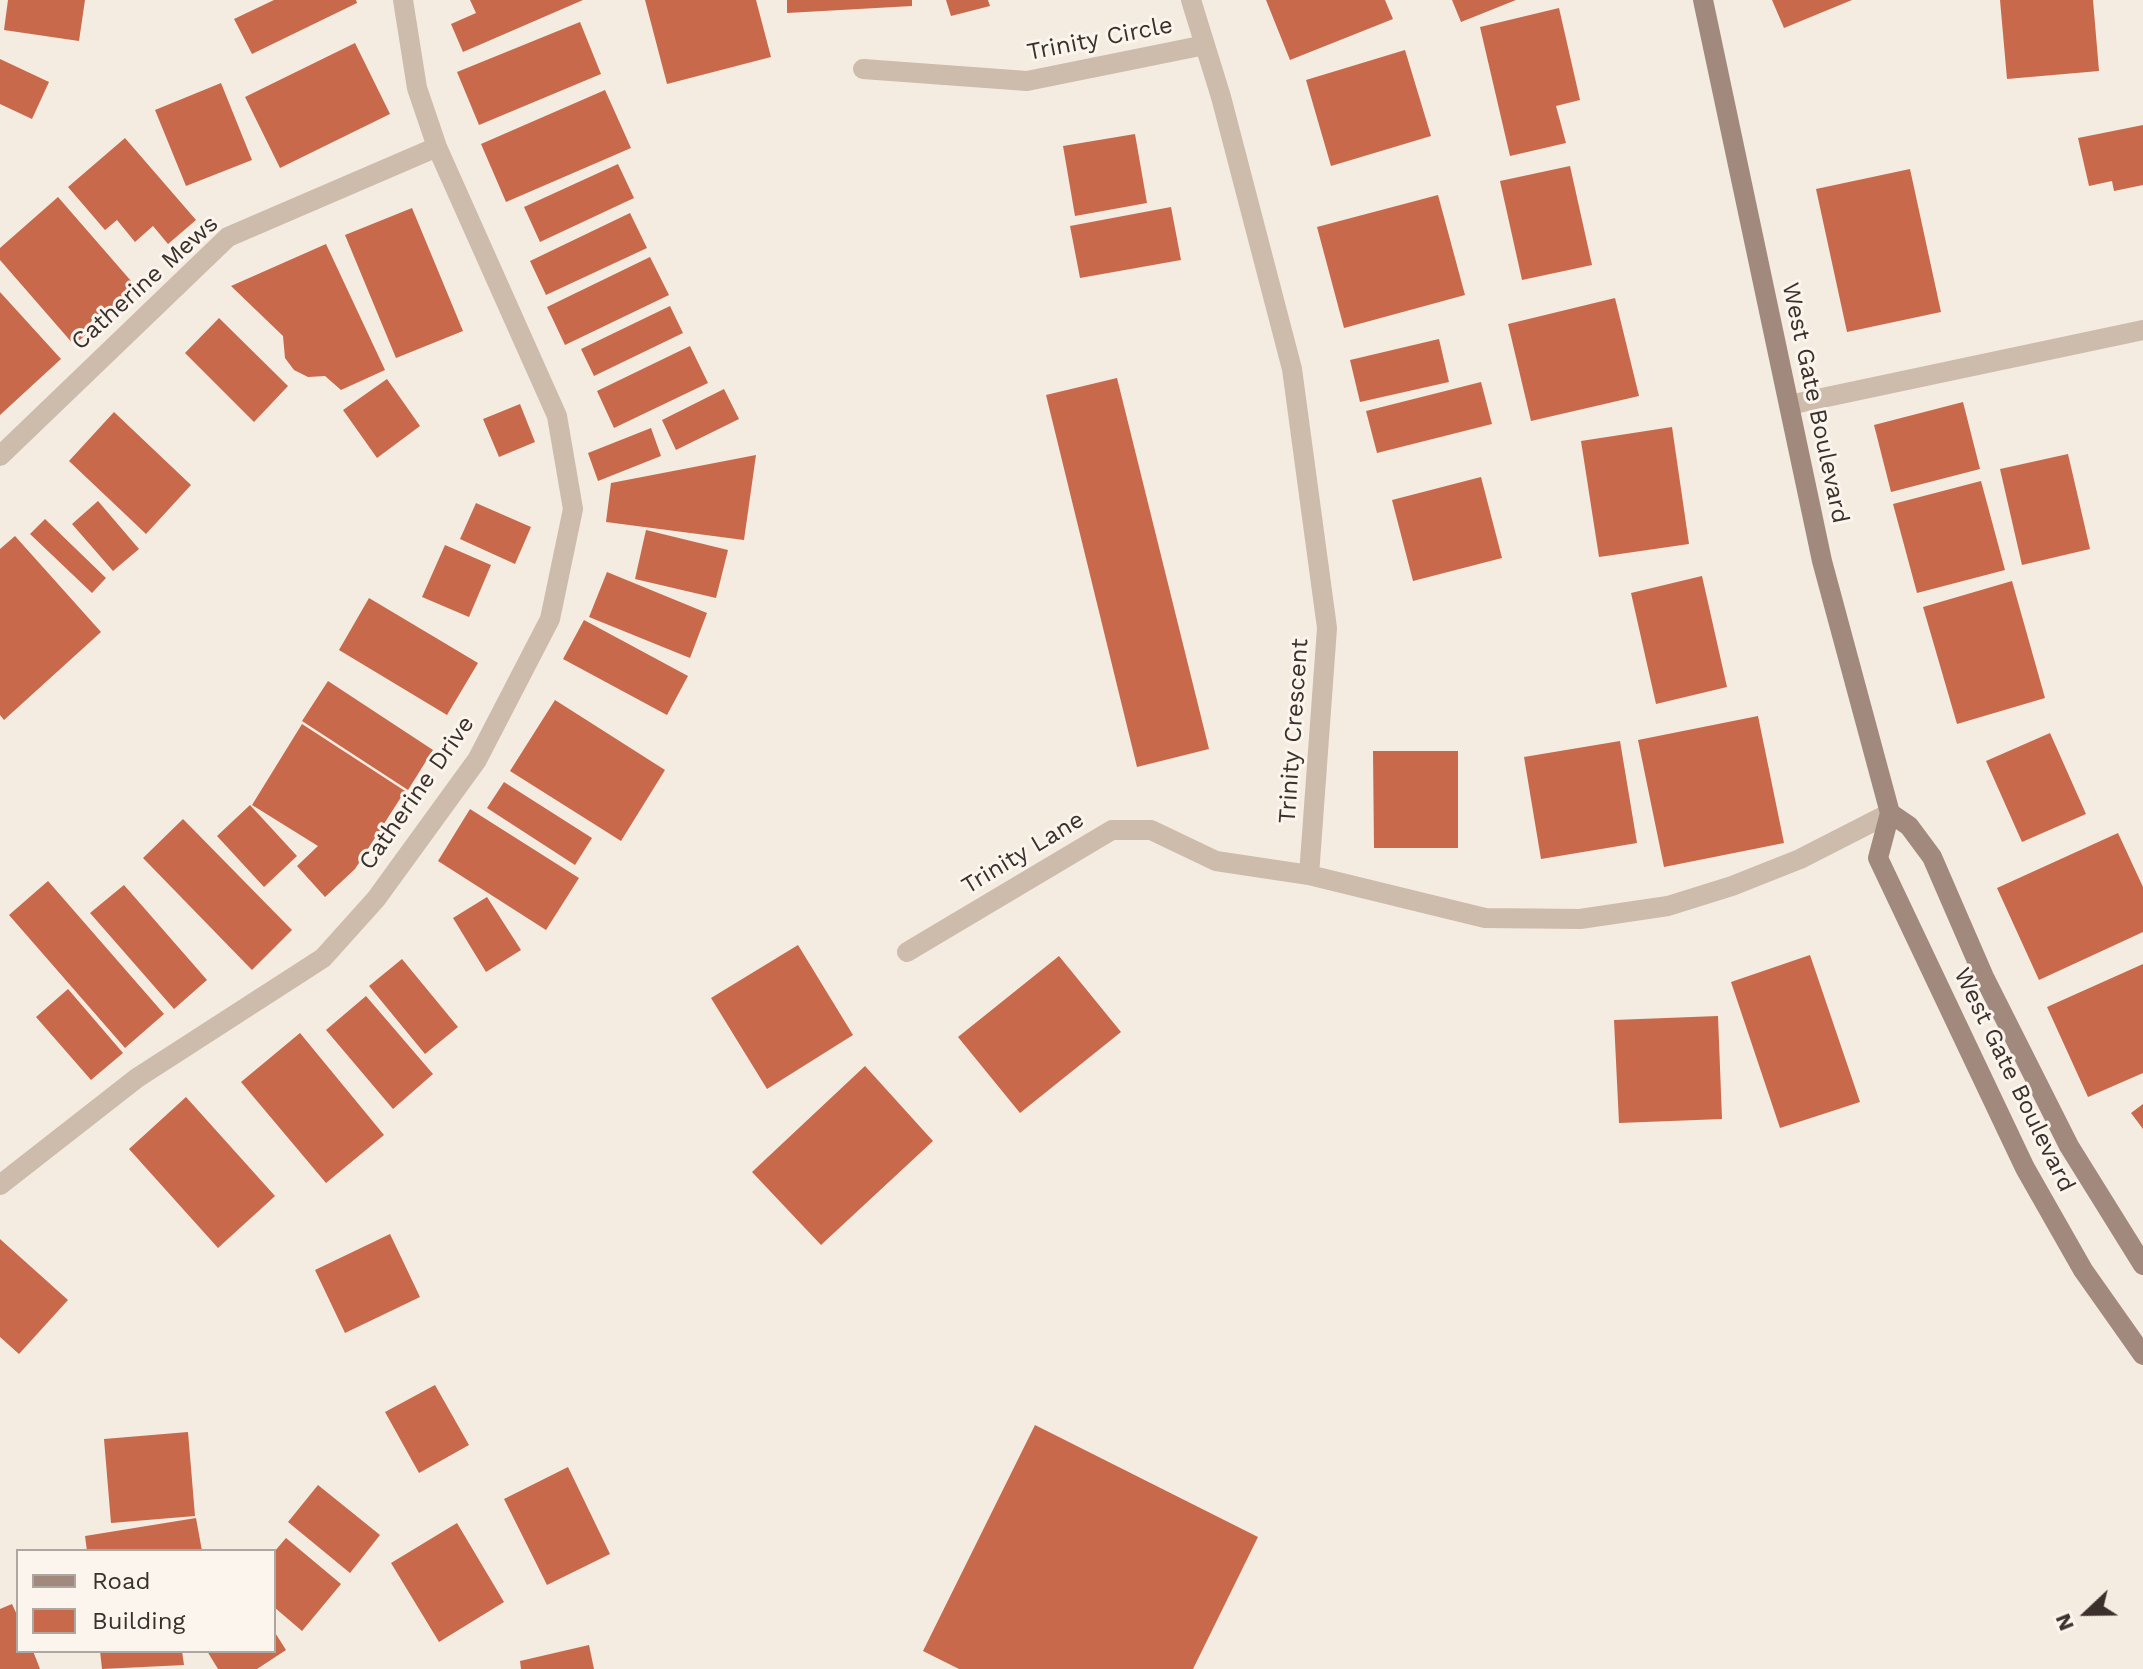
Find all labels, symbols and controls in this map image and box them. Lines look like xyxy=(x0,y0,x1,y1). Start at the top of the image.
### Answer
street label: Trinity Circle xyxy=(1025,11,1175,67)
street label: Catherine Mews xyxy=(66,209,224,357)
street label: West Gate Boulevard xyxy=(1775,280,1855,526)
street label: Trinity Crescent xyxy=(1273,638,1315,824)
street label: Catherine Drive xyxy=(353,711,481,875)
street label: Trinity Lane xyxy=(957,805,1089,901)
street label: West Gate Boulevard xyxy=(1947,963,2081,1197)
legend xyxy=(16,1549,276,1653)
text: Road xyxy=(92,1567,151,1595)
north arrow xyxy=(2047,1573,2127,1653)
text: Building xyxy=(92,1607,185,1635)
text: N xyxy=(2050,1610,2079,1634)

